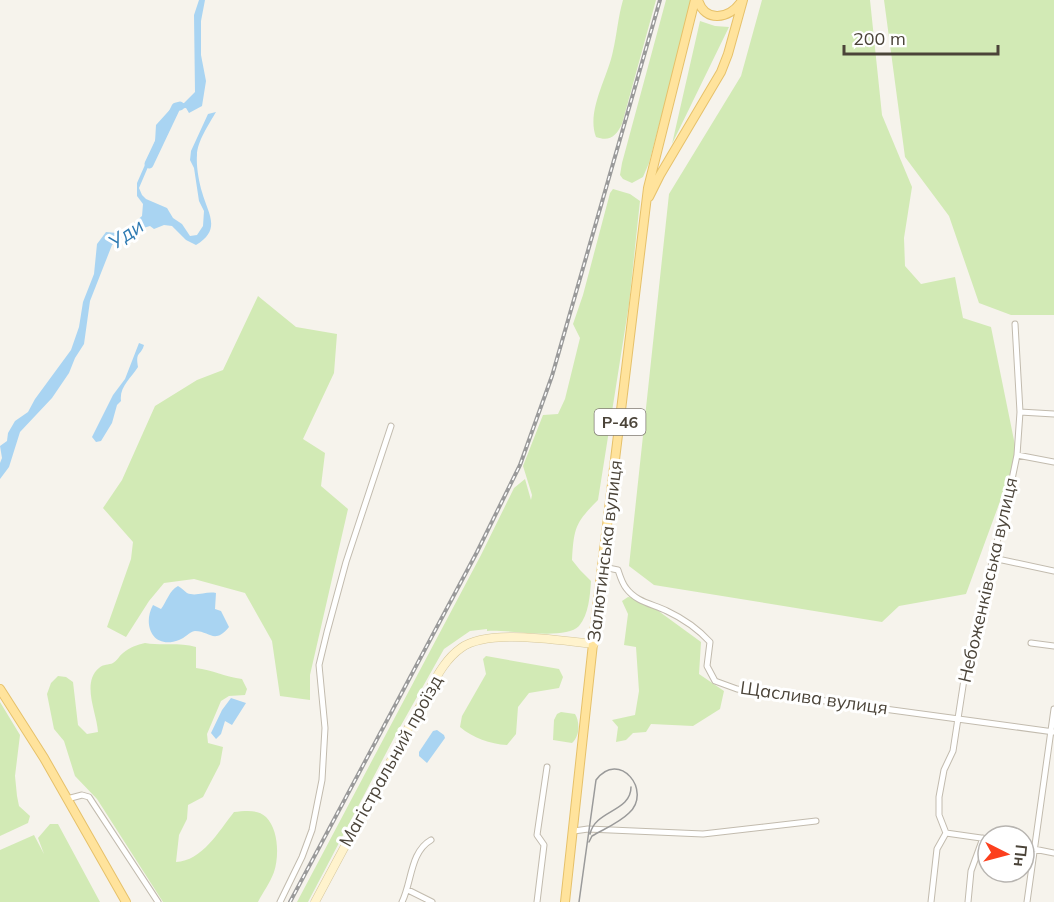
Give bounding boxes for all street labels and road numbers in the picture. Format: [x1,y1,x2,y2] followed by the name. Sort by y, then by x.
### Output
[594,409,646,435] road number: Р-46
[582,459,627,643] street label: Залютинська вулиця
[953,475,1022,685] street label: Небоженківська вулиця
[334,671,447,850] street label: Магістральний проїзд
[739,676,889,719] street label: Щаслива вулиця

